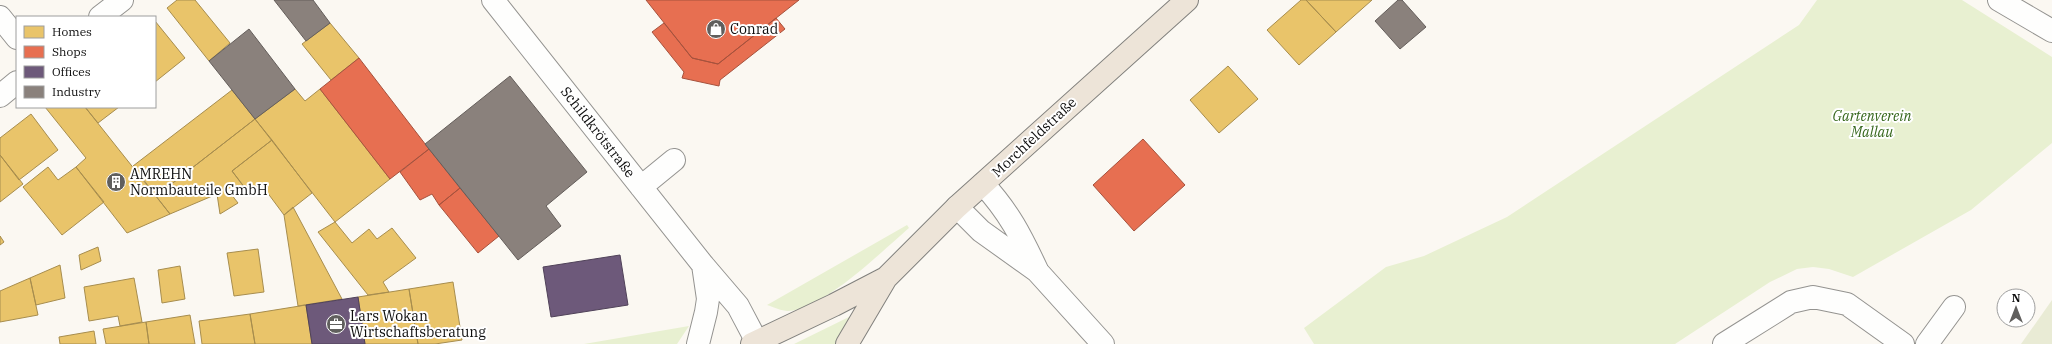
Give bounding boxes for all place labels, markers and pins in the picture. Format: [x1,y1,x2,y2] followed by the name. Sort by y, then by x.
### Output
[705,18,727,40] shop icon: Conrad
[730,20,779,38] place label: Conrad
[130,165,268,199] place label: AMREHN Normbauteile GmbH
[105,171,127,193] building icon: AMREHN Normbauteile GmbH
[350,307,486,341] place label: Lars Wokan Wirtschaftsberatung
[325,313,347,335] office icon: Lars Wokan Wirtschaftsberatung

